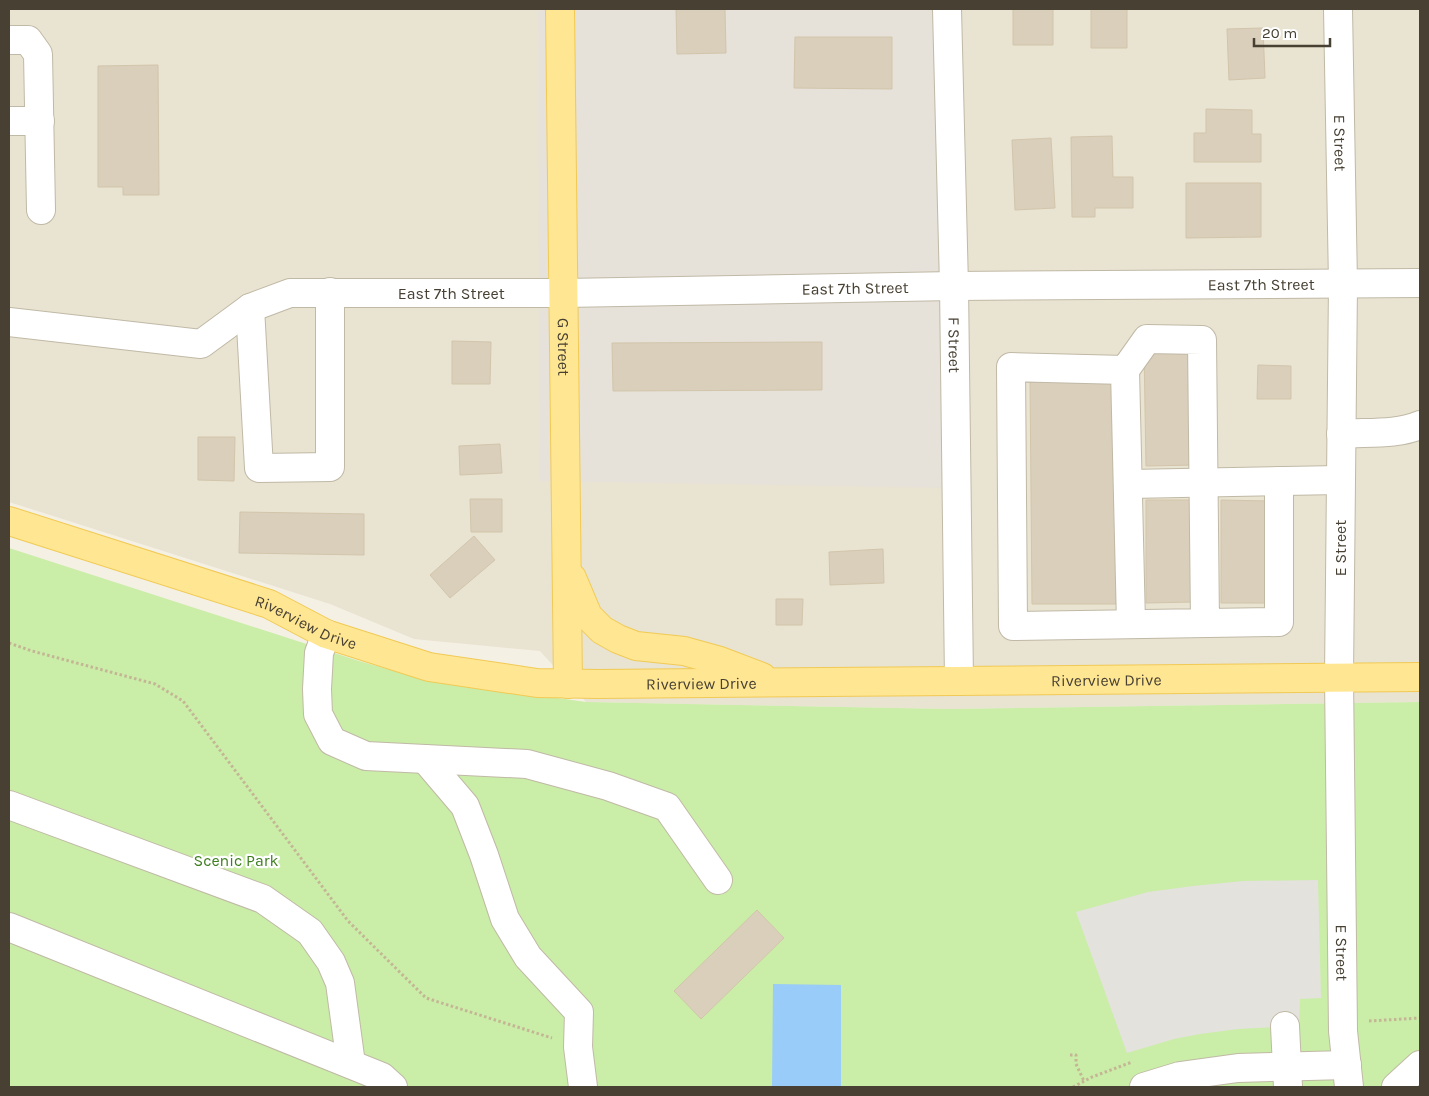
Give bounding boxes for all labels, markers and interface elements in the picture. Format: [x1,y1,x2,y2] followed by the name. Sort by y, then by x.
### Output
[1254,15,1330,47] scale bar
[1262,24,1297,42] text: 20 m
[1330,114,1350,172] street label: E Street
[1208,274,1315,294] street label: East 7th Street
[801,277,909,298] street label: East 7th Street
[398,284,505,303] street label: East 7th Street
[945,317,965,373] street label: F Street
[554,318,574,376] street label: G Street
[1331,520,1350,576] street label: E Street
[253,591,359,653] street label: Riverview Drive
[1051,670,1162,690] street label: Riverview Drive
[646,673,757,693] street label: Riverview Drive
[193,851,279,870] park label: Scenic Park
[1332,924,1352,981] street label: E Street

